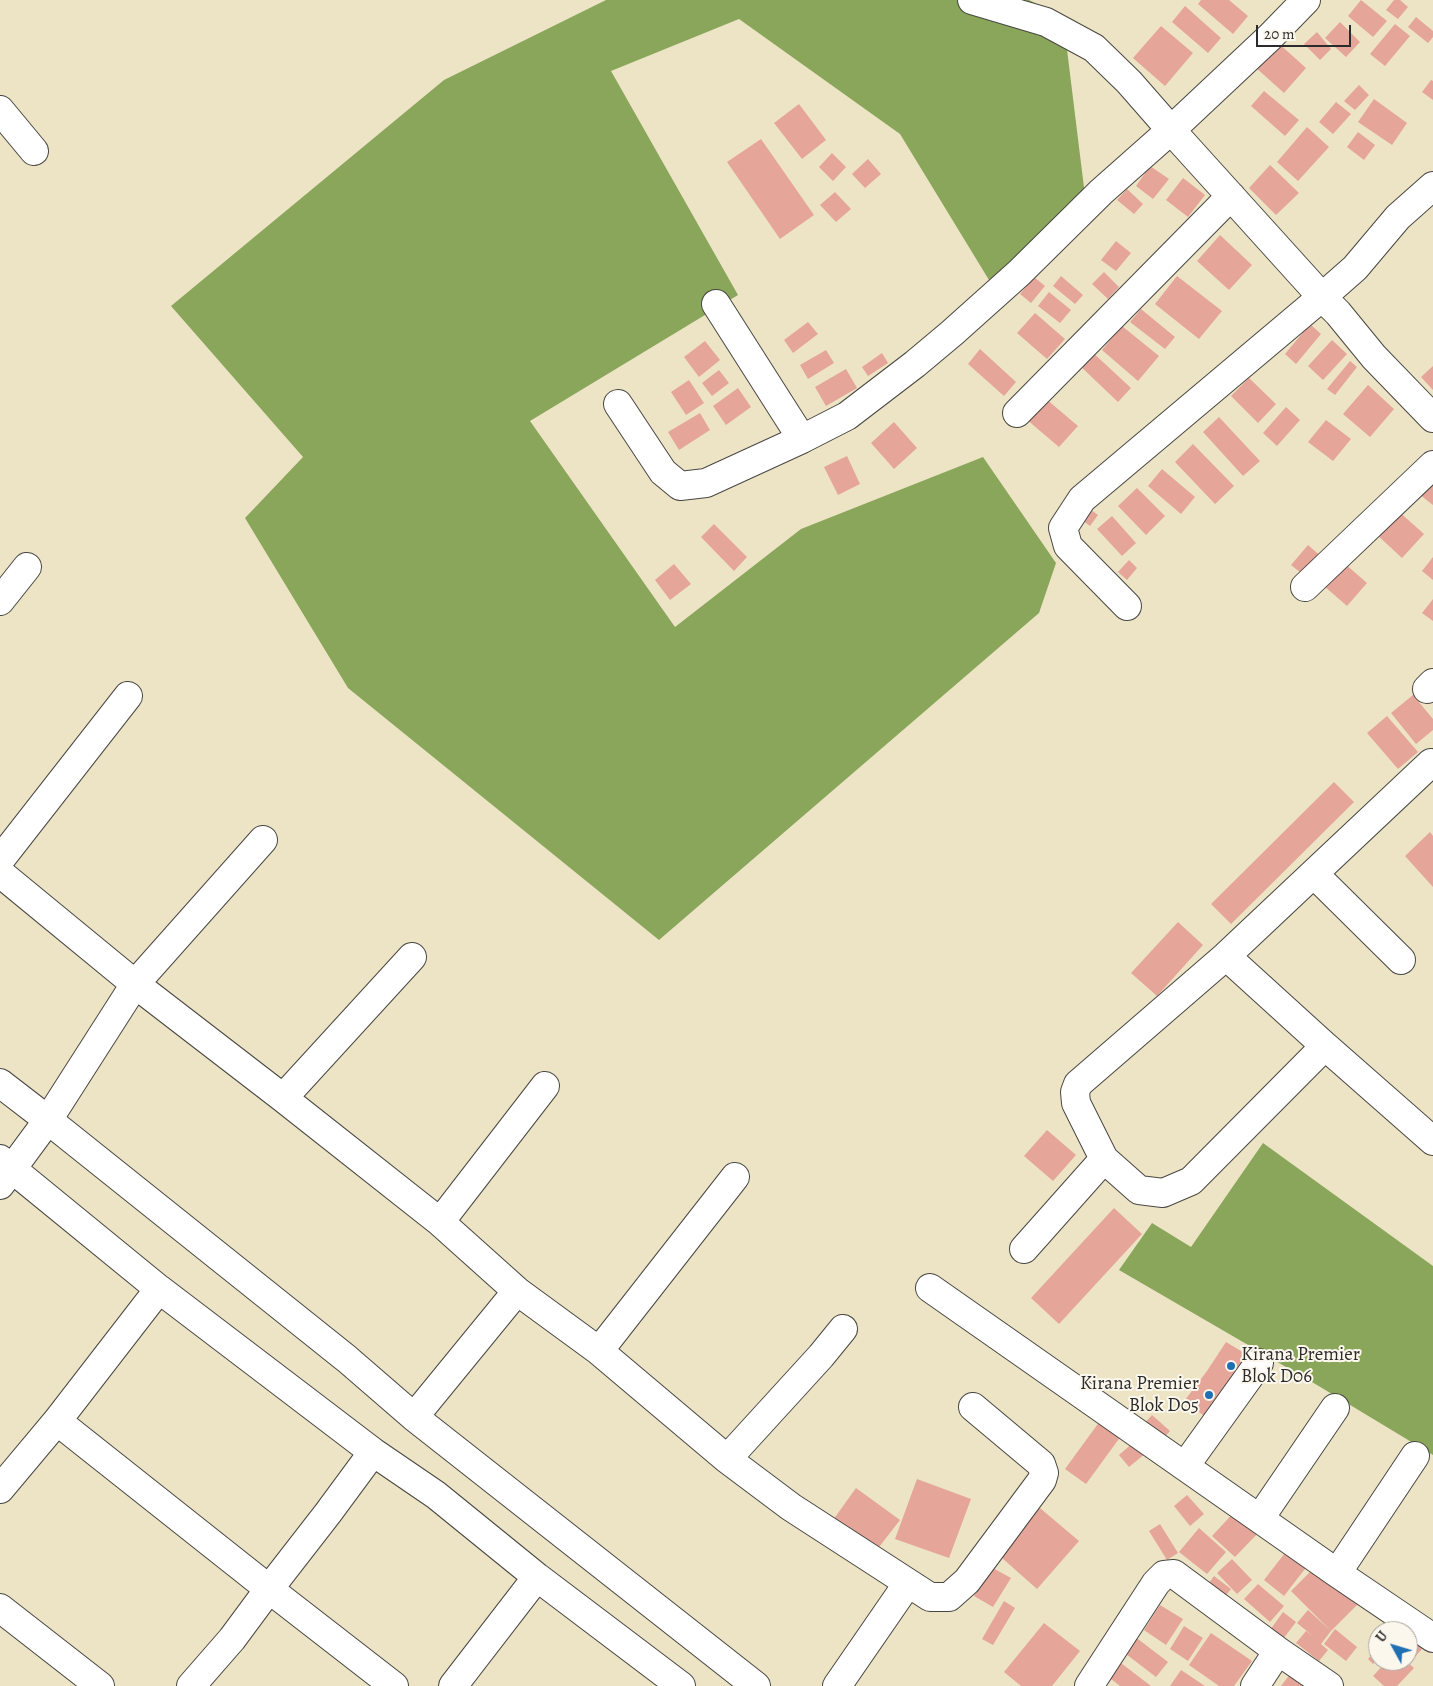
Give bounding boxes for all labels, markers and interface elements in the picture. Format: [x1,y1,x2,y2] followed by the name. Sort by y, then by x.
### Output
[1258,15,1353,47] scale bar
[1264,24,1295,44] text: 20 m
[1241,1344,1360,1388] place label: Kirana Premier Blok D06
[1225,1360,1237,1372] marker: Kirana Premier Blok D06
[1080,1373,1199,1417] place label: Kirana Premier Blok D05
[1203,1389,1215,1401] marker: Kirana Premier Blok D05
[1368,1621,1418,1671] north arrow
[1371,1627,1392,1646] text: U

